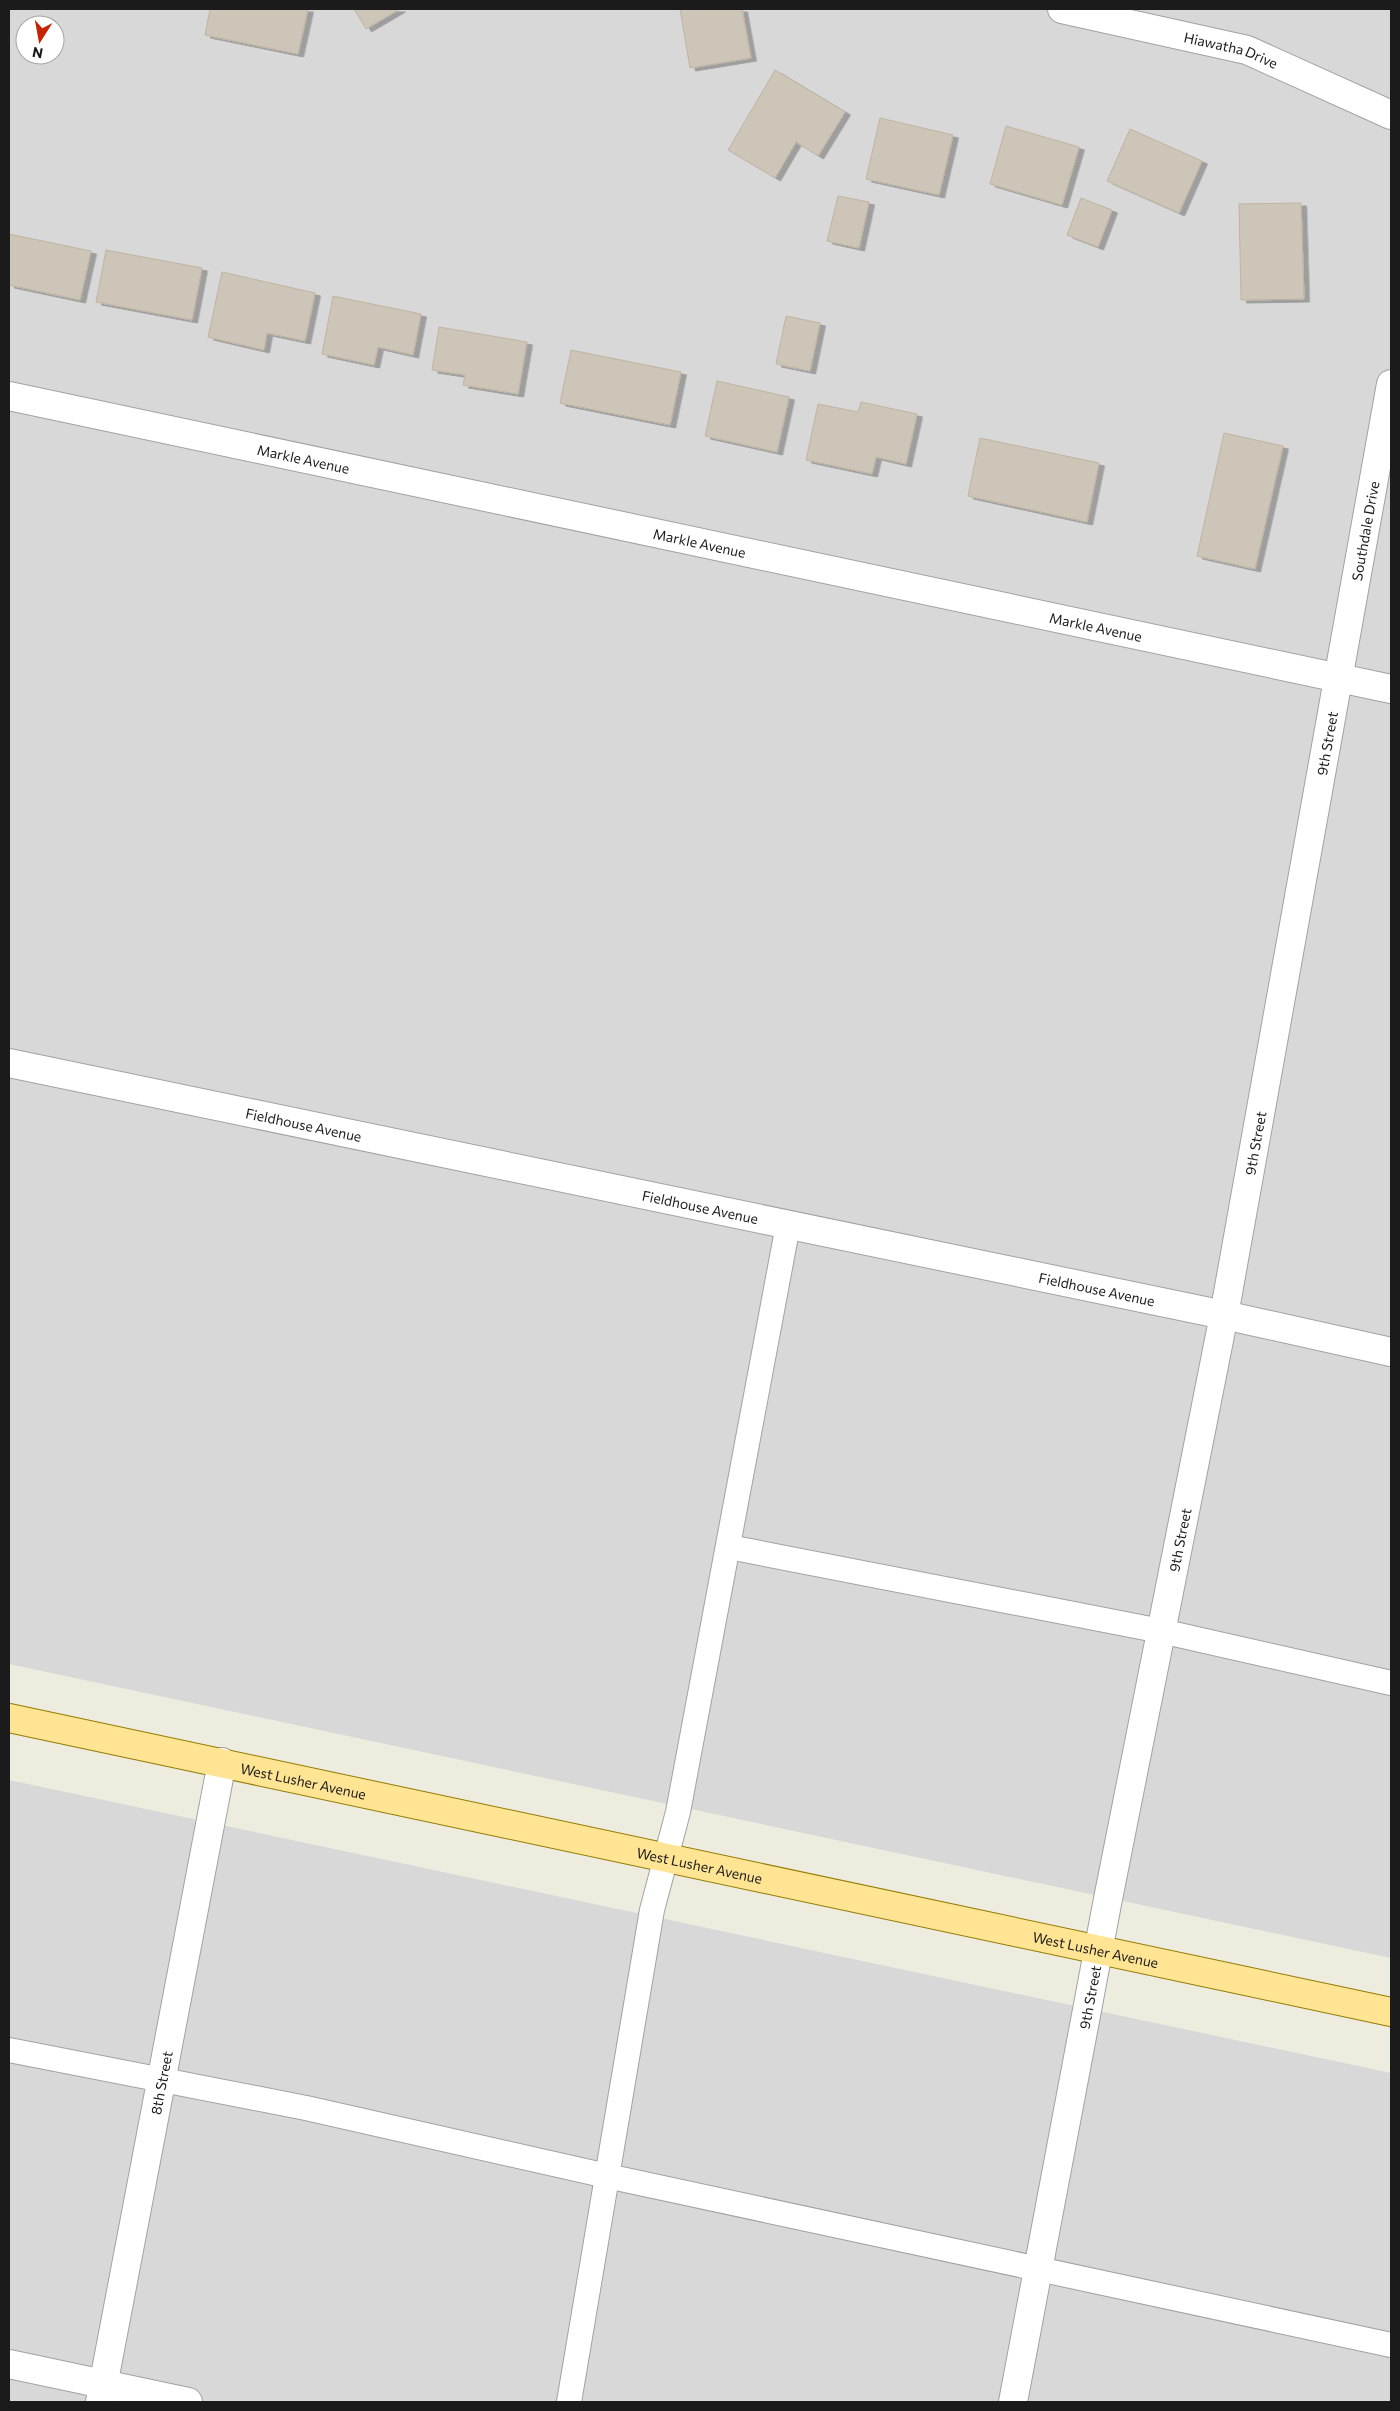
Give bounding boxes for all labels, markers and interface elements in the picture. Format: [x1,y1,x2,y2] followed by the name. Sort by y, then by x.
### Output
[15,15,65,65] north arrow
[1183,28,1281,71] street label: Hiawatha Drive
[31,44,44,63] text: N
[256,440,351,477] street label: Markle Avenue
[1347,480,1382,582] street label: Southdale Drive
[652,524,747,561] street label: Markle Avenue
[1048,608,1144,645] street label: Markle Avenue
[1312,710,1341,777] street label: 9th Street
[244,1104,363,1144] street label: Fieldhouse Avenue
[1241,1110,1269,1176] street label: 9th Street
[641,1186,760,1227] street label: Fieldhouse Avenue
[1037,1268,1156,1309] street label: Fieldhouse Avenue
[1165,1506,1194,1573] street label: 9th Street
[239,1759,368,1802] street label: West Lusher Avenue
[635,1843,764,1887] street label: West Lusher Avenue
[1031,1928,1160,1971] street label: West Lusher Avenue
[1075,1964,1104,2030] street label: 9th Street
[146,2049,175,2116] street label: 8th Street

